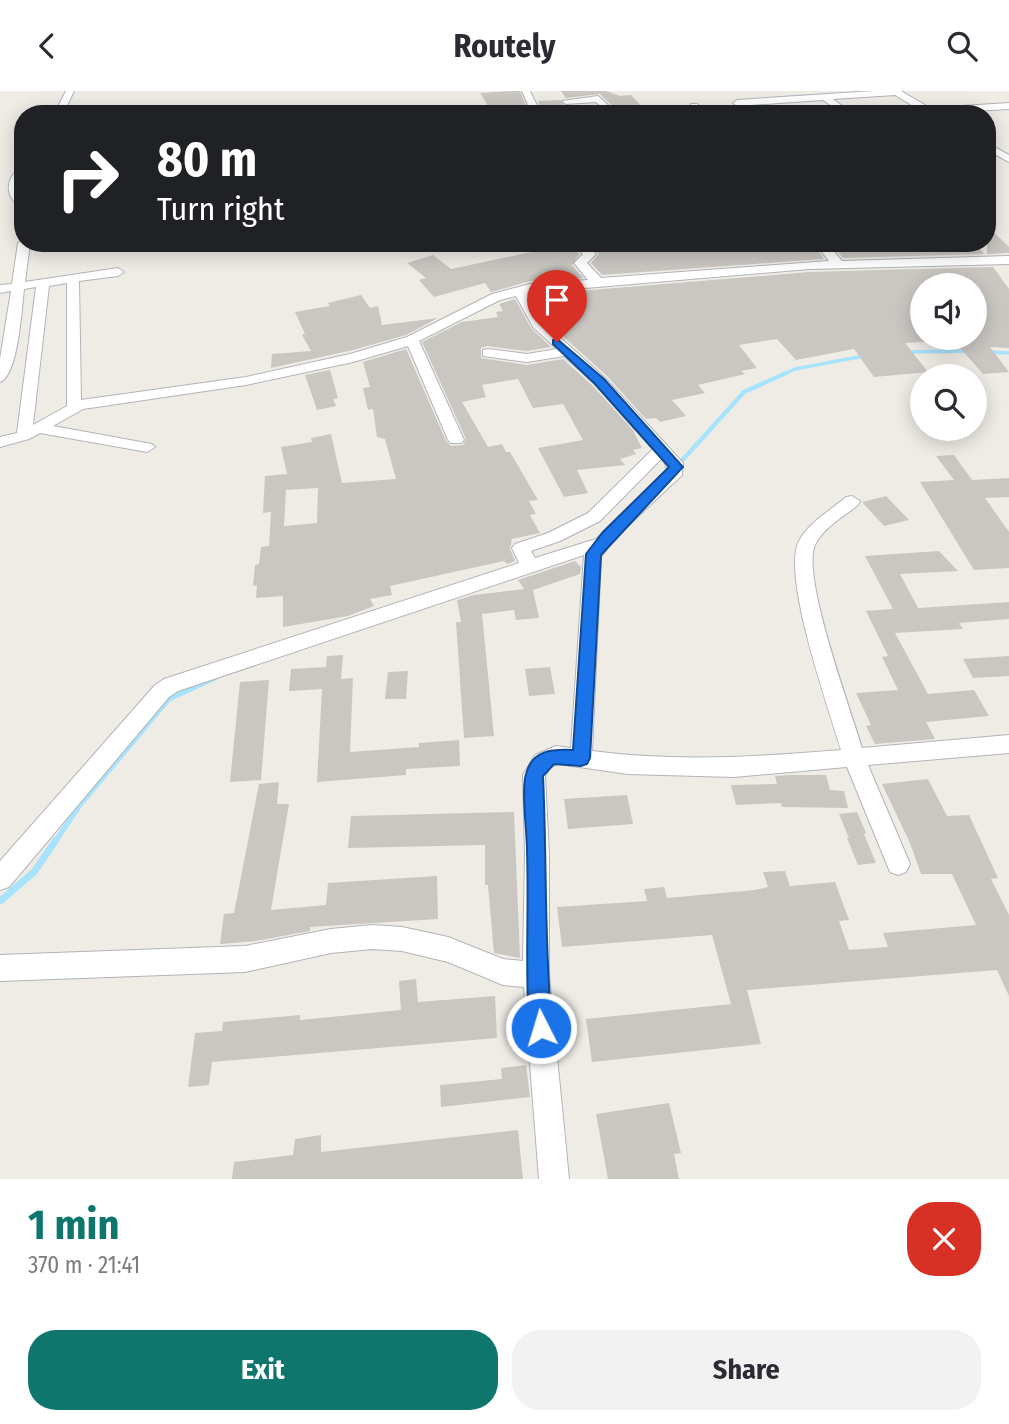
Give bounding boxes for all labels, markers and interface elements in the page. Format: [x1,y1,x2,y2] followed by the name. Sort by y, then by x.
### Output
[28,27,66,65] icon: back
[454,27,555,65] text: Routely
[943,27,981,65] icon: search
[157,130,257,189] text: 80 m
[42,133,133,224] icon: right
[157,190,284,228] text: Turn right
[527,270,587,342] pin
[910,273,987,441] map controls
[910,273,987,350] button: sound
[538,281,576,319] icon: arrive
[910,364,987,441] button: search
[504,991,578,1065] position arrow
[28,1200,119,1250] text: 1 min
[907,1202,981,1276] button: close
[28,1251,140,1279] text: 370 m · 21:41
[28,1330,498,1410] button: Exit
[512,1330,981,1410] button: Share

